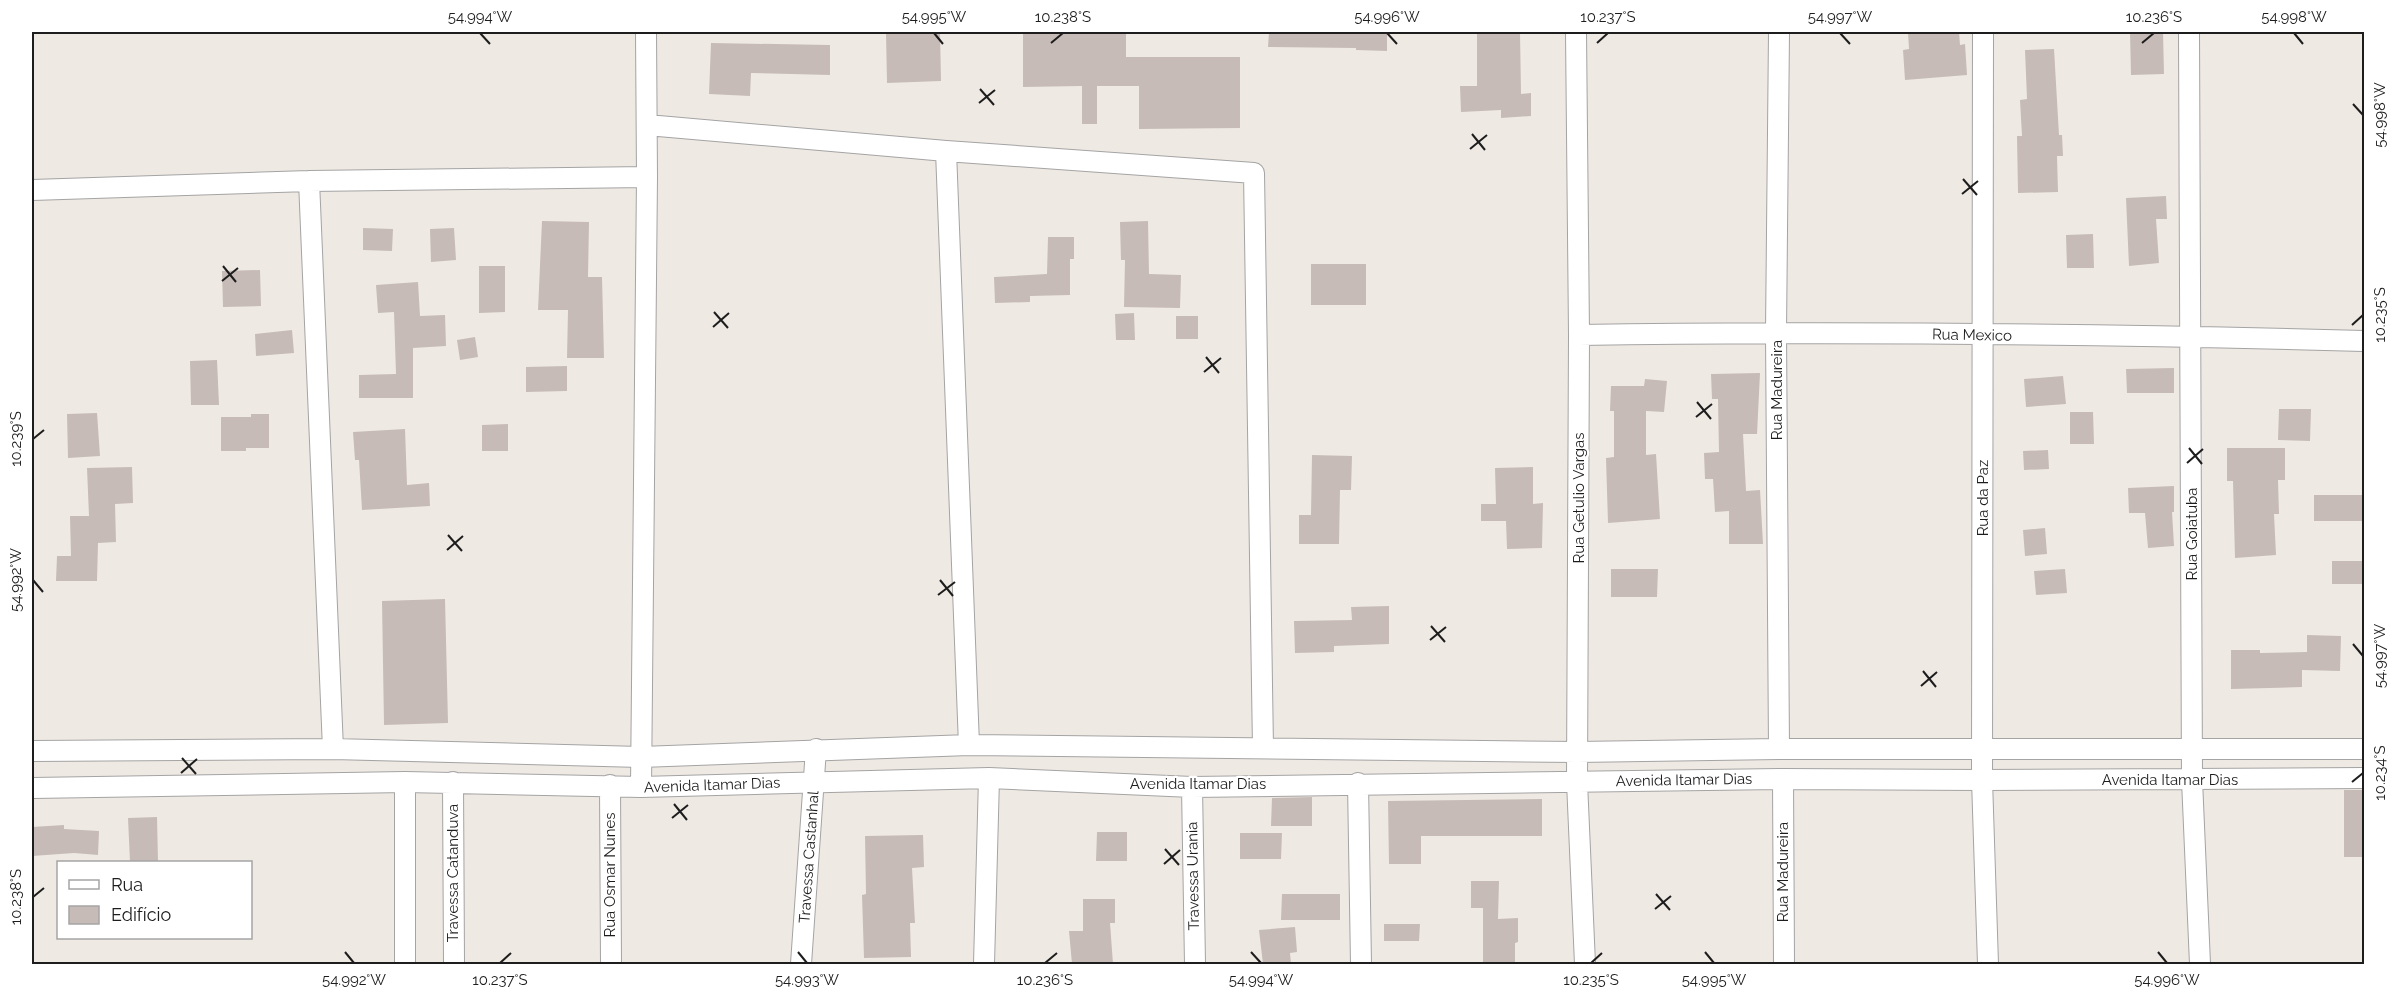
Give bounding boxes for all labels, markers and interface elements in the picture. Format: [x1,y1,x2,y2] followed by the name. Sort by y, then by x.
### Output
[448,8,513,26] text: 54.994°W
[902,8,967,26] text: 54.995°W
[1035,8,1091,26] text: 10.238°S
[1354,8,1420,26] text: 54.996°W
[1580,8,1636,26] text: 10.237°S
[1808,8,1872,26] text: 54.997°W
[2126,8,2182,26] text: 10.236°S
[2261,8,2327,26] text: 54.998°W
[2371,82,2389,148] text: 54.998°W
[2371,287,2389,343] text: 10.235°S
[1932,325,2012,345] street label: Rua Mexico
[1768,340,1786,440] street label: Rua Madureira
[7,411,25,467] text: 10.239°S
[1570,433,1588,563] street label: Rua Getulio Vargas
[1974,460,1992,536] street label: Rua da Paz
[2183,487,2201,581] street label: Rua Goiatuba
[7,548,25,612] text: 54.992°W
[2371,624,2389,688] text: 54.997°W
[2371,745,2389,801] text: 10.234°S
[1616,770,1752,790] street label: Avenida Itamar Dias
[2102,771,2238,789] street label: Avenida Itamar Dias
[643,774,781,796] street label: Avenida Itamar Dias
[1130,775,1266,793] street label: Avenida Itamar Dias
[795,789,823,924] street label: Travessa Castanhal
[444,804,462,942] street label: Travessa Catanduva
[601,812,619,938] street label: Rua Osmar Nunes
[1183,821,1203,931] street label: Travessa Urania
[1774,822,1792,922] street label: Rua Madureira
[57,861,252,939] legend
[7,869,25,925] text: 10.238°S
[111,874,143,895] text: Rua
[111,904,171,925] text: Edifício
[322,971,386,989] text: 54.992°W
[472,971,528,989] text: 10.237°S
[775,971,839,989] text: 54.993°W
[1017,971,1073,989] text: 10.236°S
[1229,971,1294,989] text: 54.994°W
[1563,971,1619,989] text: 10.235°S
[1682,971,1747,989] text: 54.995°W
[2134,971,2200,989] text: 54.996°W

